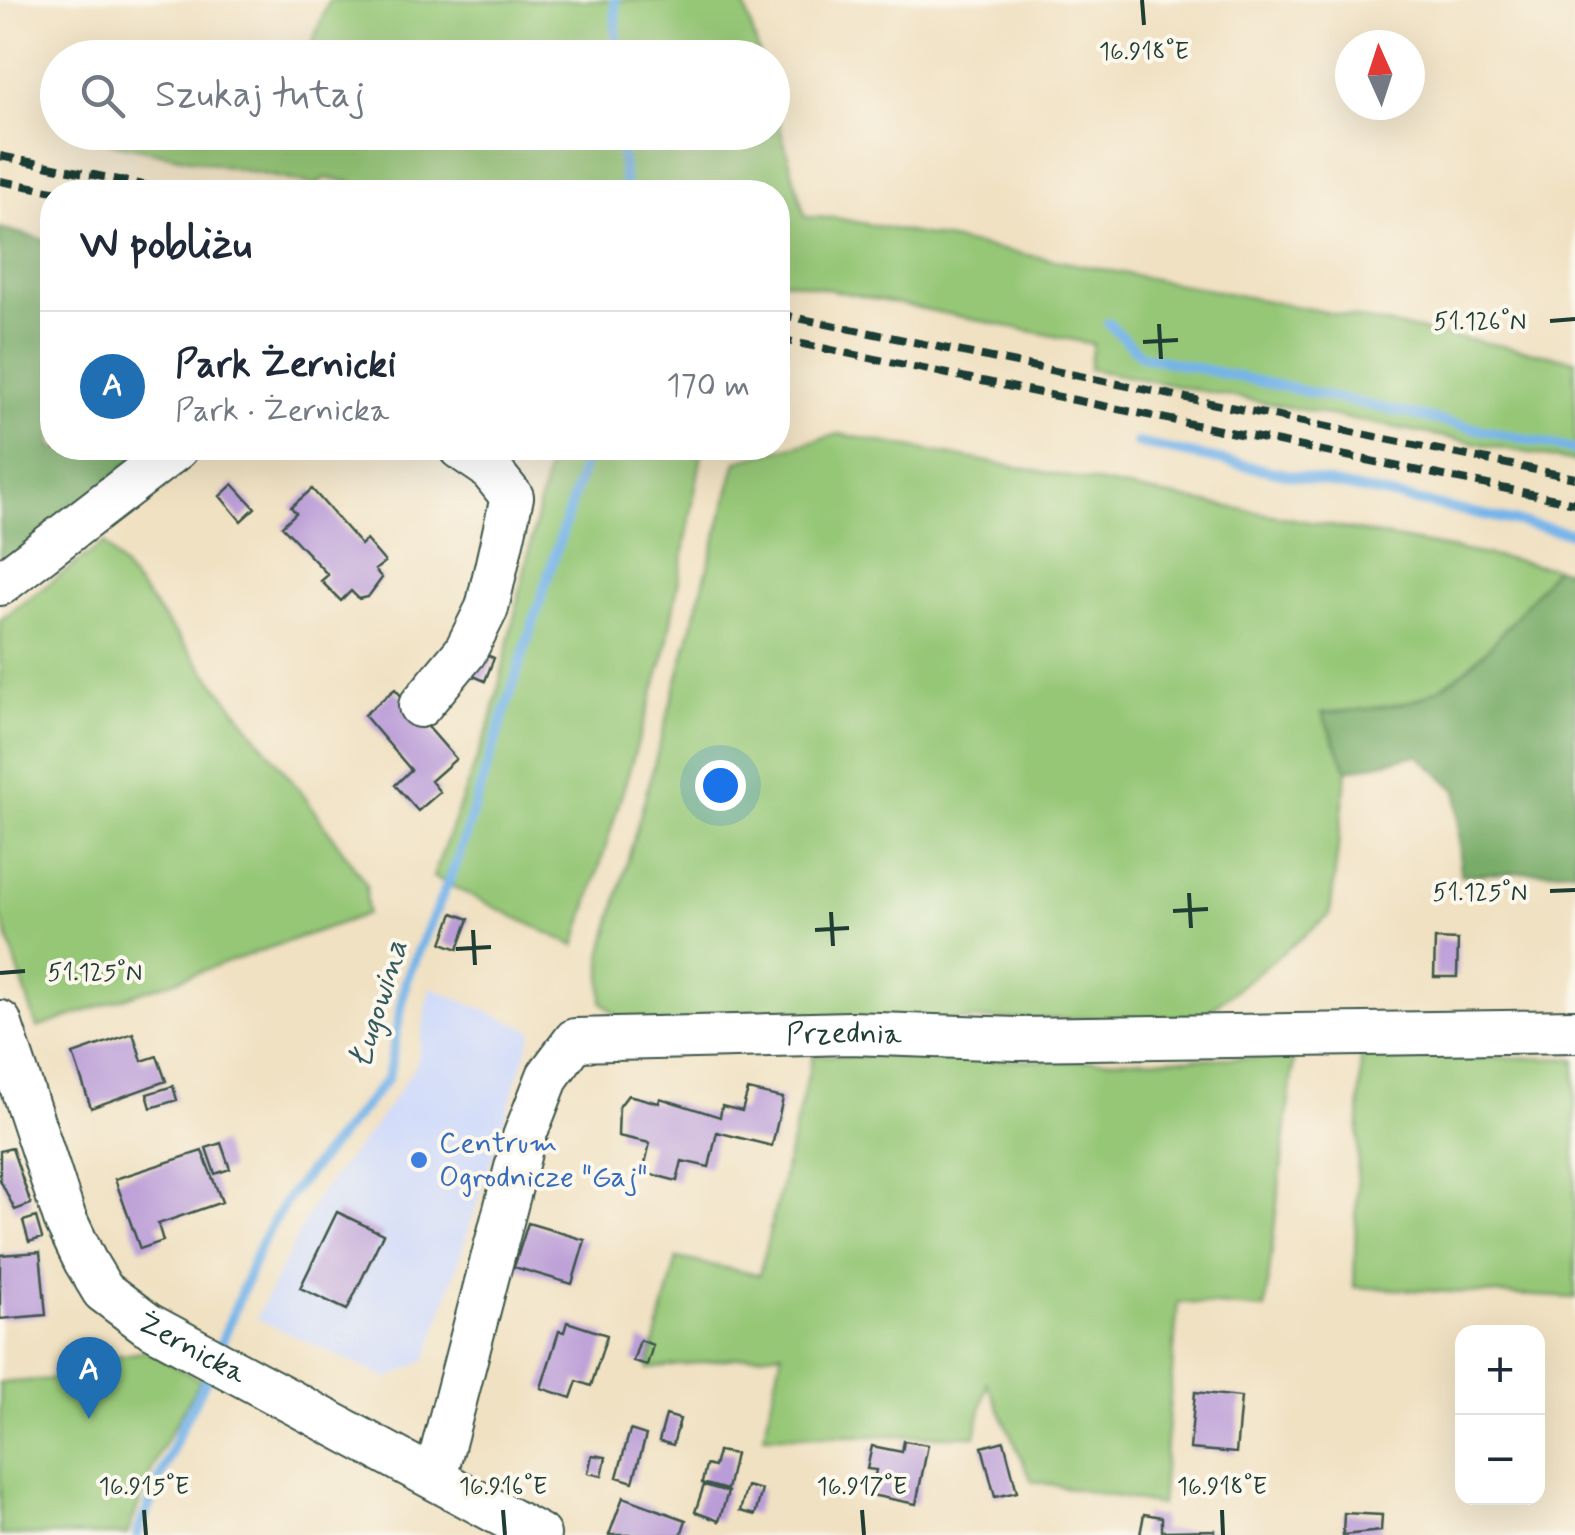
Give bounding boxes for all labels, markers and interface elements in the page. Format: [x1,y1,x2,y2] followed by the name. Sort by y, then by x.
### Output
[1335,30,1425,120] north arrow
[1099,36,1189,69] text: 16.918°E
[40,40,790,150] search box
[75,68,130,123] icon: search
[155,71,365,120] text: Szukaj tutaj
[80,218,252,273] text: W pobliżu
[1434,306,1526,339] text: 51.126°N
[175,341,396,390] text: Park Żernicki
[102,365,123,407] text: A
[666,365,750,407] text: 170 m
[175,390,389,432] text: Park · Żernicka
[695,760,746,811] your location
[1432,877,1528,910] text: 51.125°N
[340,935,418,1073] water label: Ługowina
[47,957,143,990] text: 51.125°N
[785,1013,904,1054] street label: Przednia
[439,1124,648,1197] place label: Centrum Ogrodnicze "Gaj"
[408,1149,430,1171] marker: Centrum Ogrodnicze "Gaj"
[131,1303,254,1394] street label: Żernicka
[1455,1325,1545,1505] map controls
[1455,1325,1545,1415] button: +
[56,1336,122,1419] pin: A
[1455,1415,1545,1505] button: −
[99,1471,189,1504] text: 16.915°E
[459,1471,547,1504] text: 16.916°E
[817,1471,907,1504] text: 16.917°E
[1177,1471,1267,1504] text: 16.918°E

